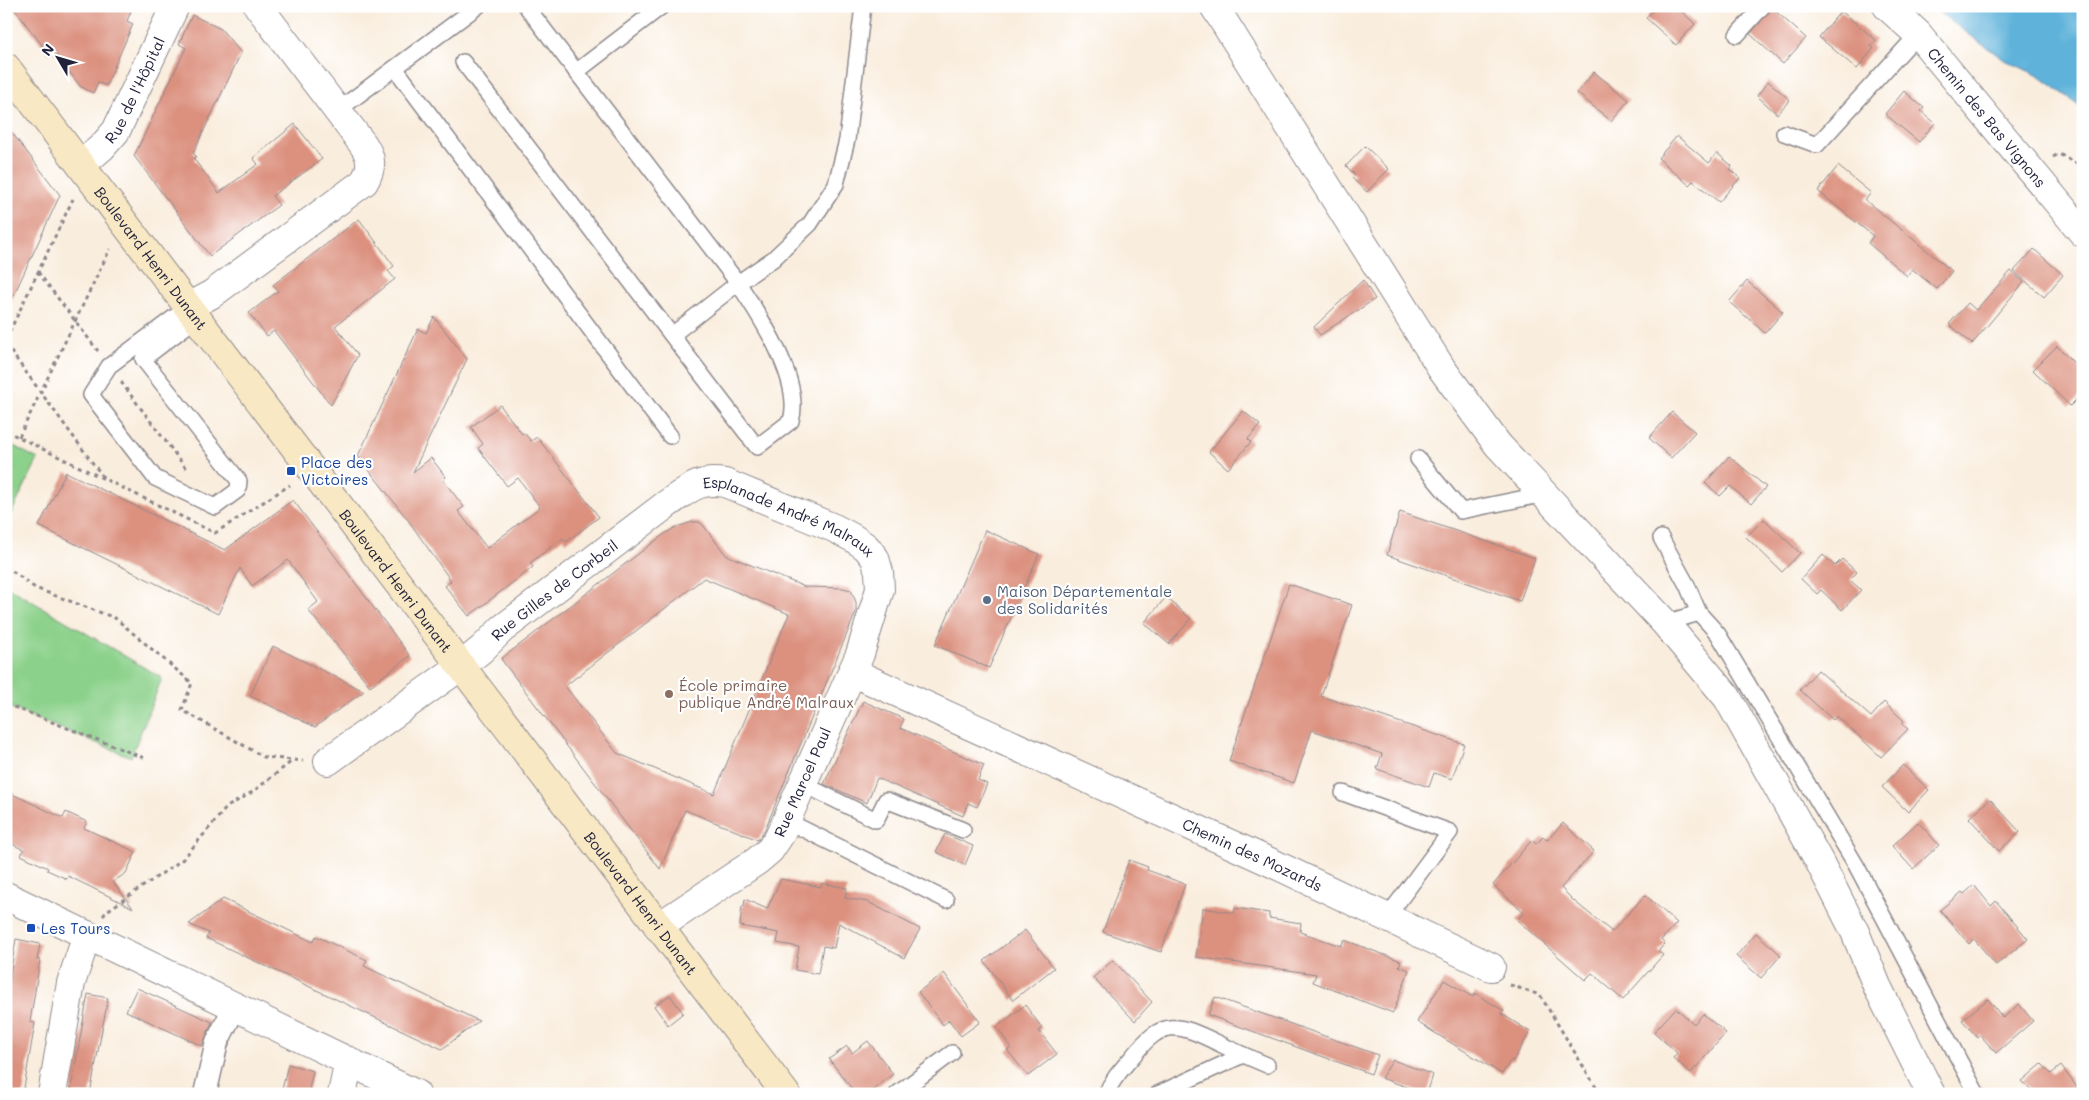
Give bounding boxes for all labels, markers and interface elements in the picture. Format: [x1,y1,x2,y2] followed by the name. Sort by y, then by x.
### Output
[32,32,82,82] north arrow
[100,34,169,147] street label: Rue de l'Hôpital
[37,40,58,60] text: N
[1923,43,2051,191] street label: Chemin des Bas Vignons
[90,182,212,334] street label: Boulevard Henri Dunant
[301,452,372,489] place label: Place des Victoires
[285,465,297,477] marker: Place des Victoires
[701,472,880,561] street label: Esplanade André Malraux
[335,505,457,656] street label: Boulevard Henri Dunant
[486,535,622,645] street label: Rue Gilles de Corbeil
[997,581,1172,618] place label: Maison Départementale des Solidarités
[981,594,993,606] marker: Maison Départementale des Solidarités
[679,675,854,712] place label: École primaire publique André Malraux
[663,688,675,700] marker: École primaire publique André Malraux
[769,724,835,840] street label: Rue Marcel Paul
[1179,814,1326,895] street label: Chemin des Mozards
[580,827,702,979] street label: Boulevard Henri Dunant
[41,918,111,938] place label: Les Tours
[25,922,37,934] marker: Les Tours

